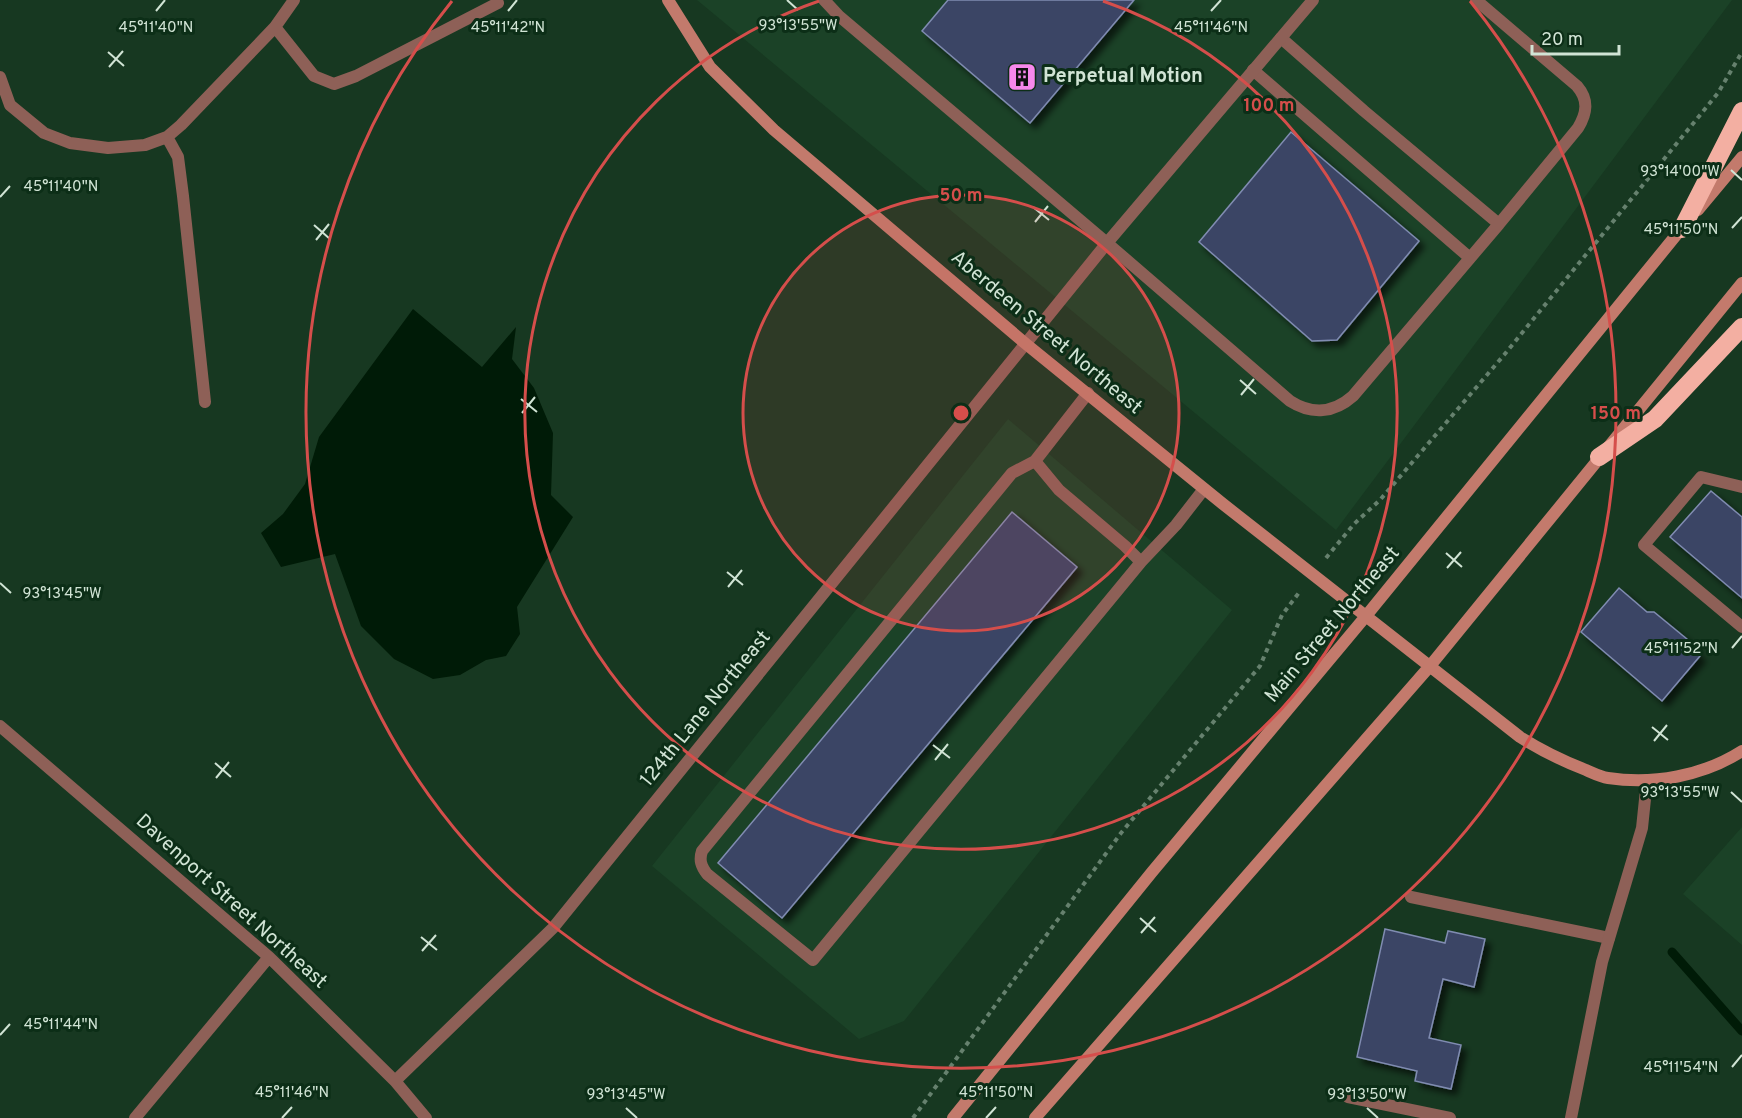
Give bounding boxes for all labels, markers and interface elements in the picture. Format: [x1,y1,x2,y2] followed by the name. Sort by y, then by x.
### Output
[758,17,838,36] text: 93°13'55"W
[1532,18,1619,56] scale bar
[119,19,193,38] text: 45°11'40"N
[471,19,545,38] text: 45°11'42"N
[1174,19,1248,38] text: 45°11'46"N
[1541,29,1583,52] text: 20 m
[1006,61,1038,93] building icon: Perpetual Motion
[1043,64,1203,90] place label: Perpetual Motion
[1243,95,1295,118] text: 100 m
[1640,163,1720,182] text: 93°14'00"W
[24,178,98,197] text: 45°11'40"N
[939,185,983,208] text: 50 m
[1644,221,1718,240] text: 45°11'50"N
[945,245,1147,421] street label: Aberdeen Street Northeast
[951,403,971,423] centre of rings
[1591,403,1641,426] text: 150 m
[1260,541,1406,709] street label: Main Street Northeast
[22,585,102,604] text: 93°13'45"W
[635,625,777,793] street label: 124th Lane Northeast
[1644,640,1718,659] text: 45°11'52"N
[1640,784,1720,803] text: 93°13'55"W
[130,809,332,995] street label: Davenport Street Northeast
[24,1016,98,1035] text: 45°11'44"N
[1644,1059,1718,1078] text: 45°11'54"N
[255,1084,329,1103] text: 45°11'46"N
[959,1084,1033,1103] text: 45°11'50"N
[586,1086,666,1105] text: 93°13'45"W
[1327,1086,1407,1105] text: 93°13'50"W

